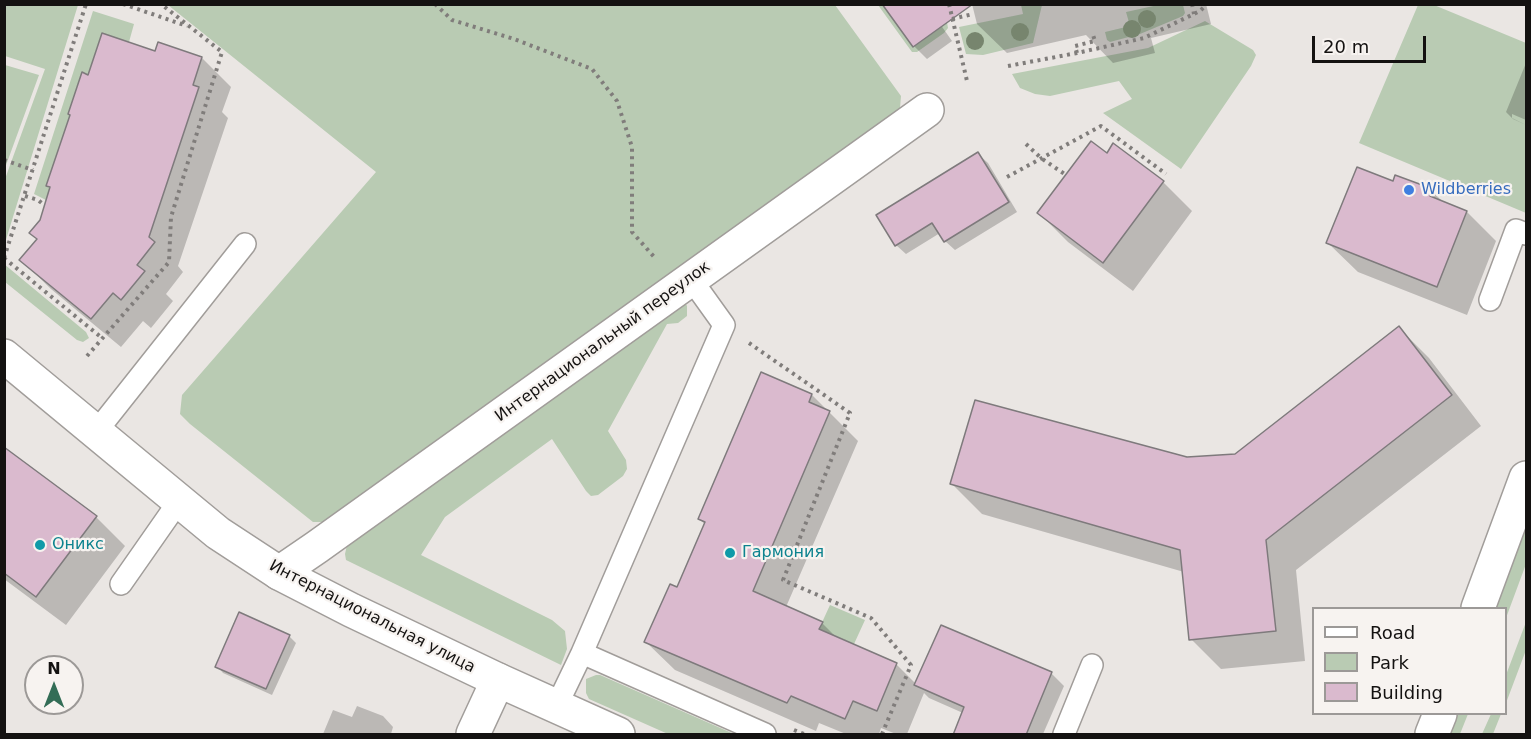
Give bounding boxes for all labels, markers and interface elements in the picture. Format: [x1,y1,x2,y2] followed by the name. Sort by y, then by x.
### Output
[1315,24,1429,62] scale bar
[1323,36,1369,57] text: 20 m
[1421,180,1511,200] place label: Wildberries
[1402,183,1416,197] marker: Wildberries
[492,258,714,426] street label: Интернациональный переулок
[52,535,104,555] place label: Оникс
[33,538,47,552] marker: Оникс
[742,543,824,563] place label: Гармония
[723,546,737,560] marker: Гармония
[266,557,478,677] street label: Интернациональная улица
[1312,607,1507,715] legend
[1370,622,1415,643] text: Road
[1370,652,1409,673] text: Park
[24,655,84,715] north arrow
[47,659,61,678] text: N
[1370,682,1443,703] text: Building

